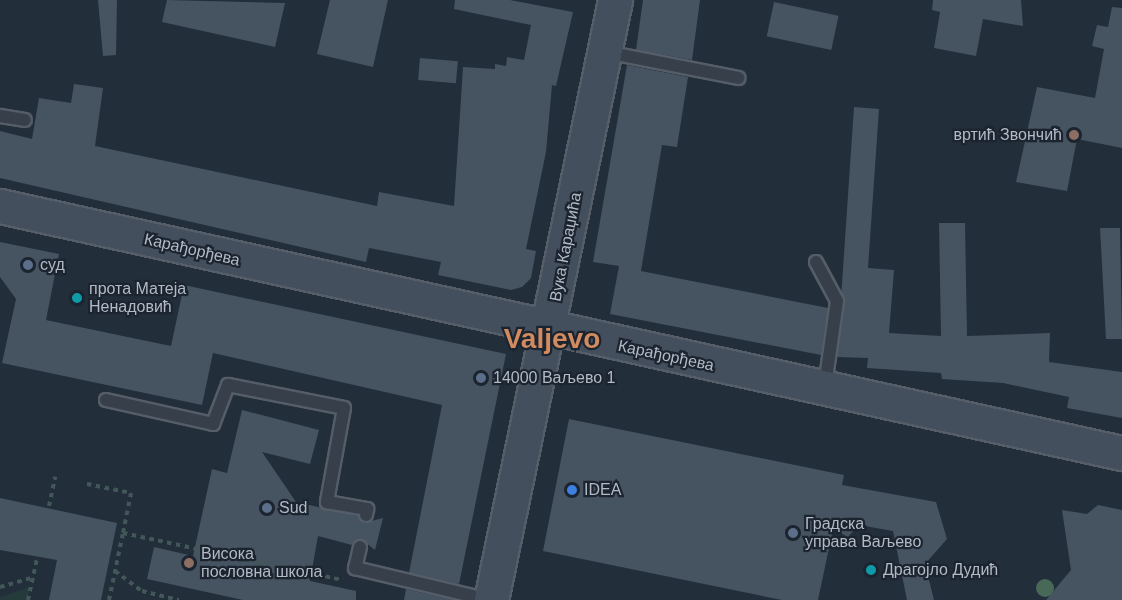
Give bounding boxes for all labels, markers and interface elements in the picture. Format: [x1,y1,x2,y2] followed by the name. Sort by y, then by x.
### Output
[953,125,1062,145] place label: вртић Звончић
[1067,128,1081,142] marker: вртић Звончић
[546,191,586,303] street label: Вука Караџића
[142,230,242,270] street label: Карађорђева
[40,255,65,275] place label: суд
[21,258,35,272] marker: суд
[89,279,186,317] place label: прота Матеја Ненадовић
[70,291,84,305] marker: прота Матеја Ненадовић
[504,322,600,356] district label: Valjevo
[616,336,716,376] street label: Карађорђева
[493,368,615,388] place label: 14000 Ваљево 1
[474,371,488,385] marker: 14000 Ваљево 1
[584,480,621,500] place label: IDEA
[565,483,579,497] marker: IDEA
[279,498,307,518] place label: Sud
[260,501,274,515] marker: Sud
[805,514,921,552] place label: Градска управа Ваљево
[786,526,800,540] marker: Градска управа Ваљево
[201,544,322,582] place label: Висока пословна школа
[182,556,196,570] marker: Висока пословна школа
[883,560,998,580] place label: Драгојло Дудић
[864,563,878,577] marker: Драгојло Дудић

